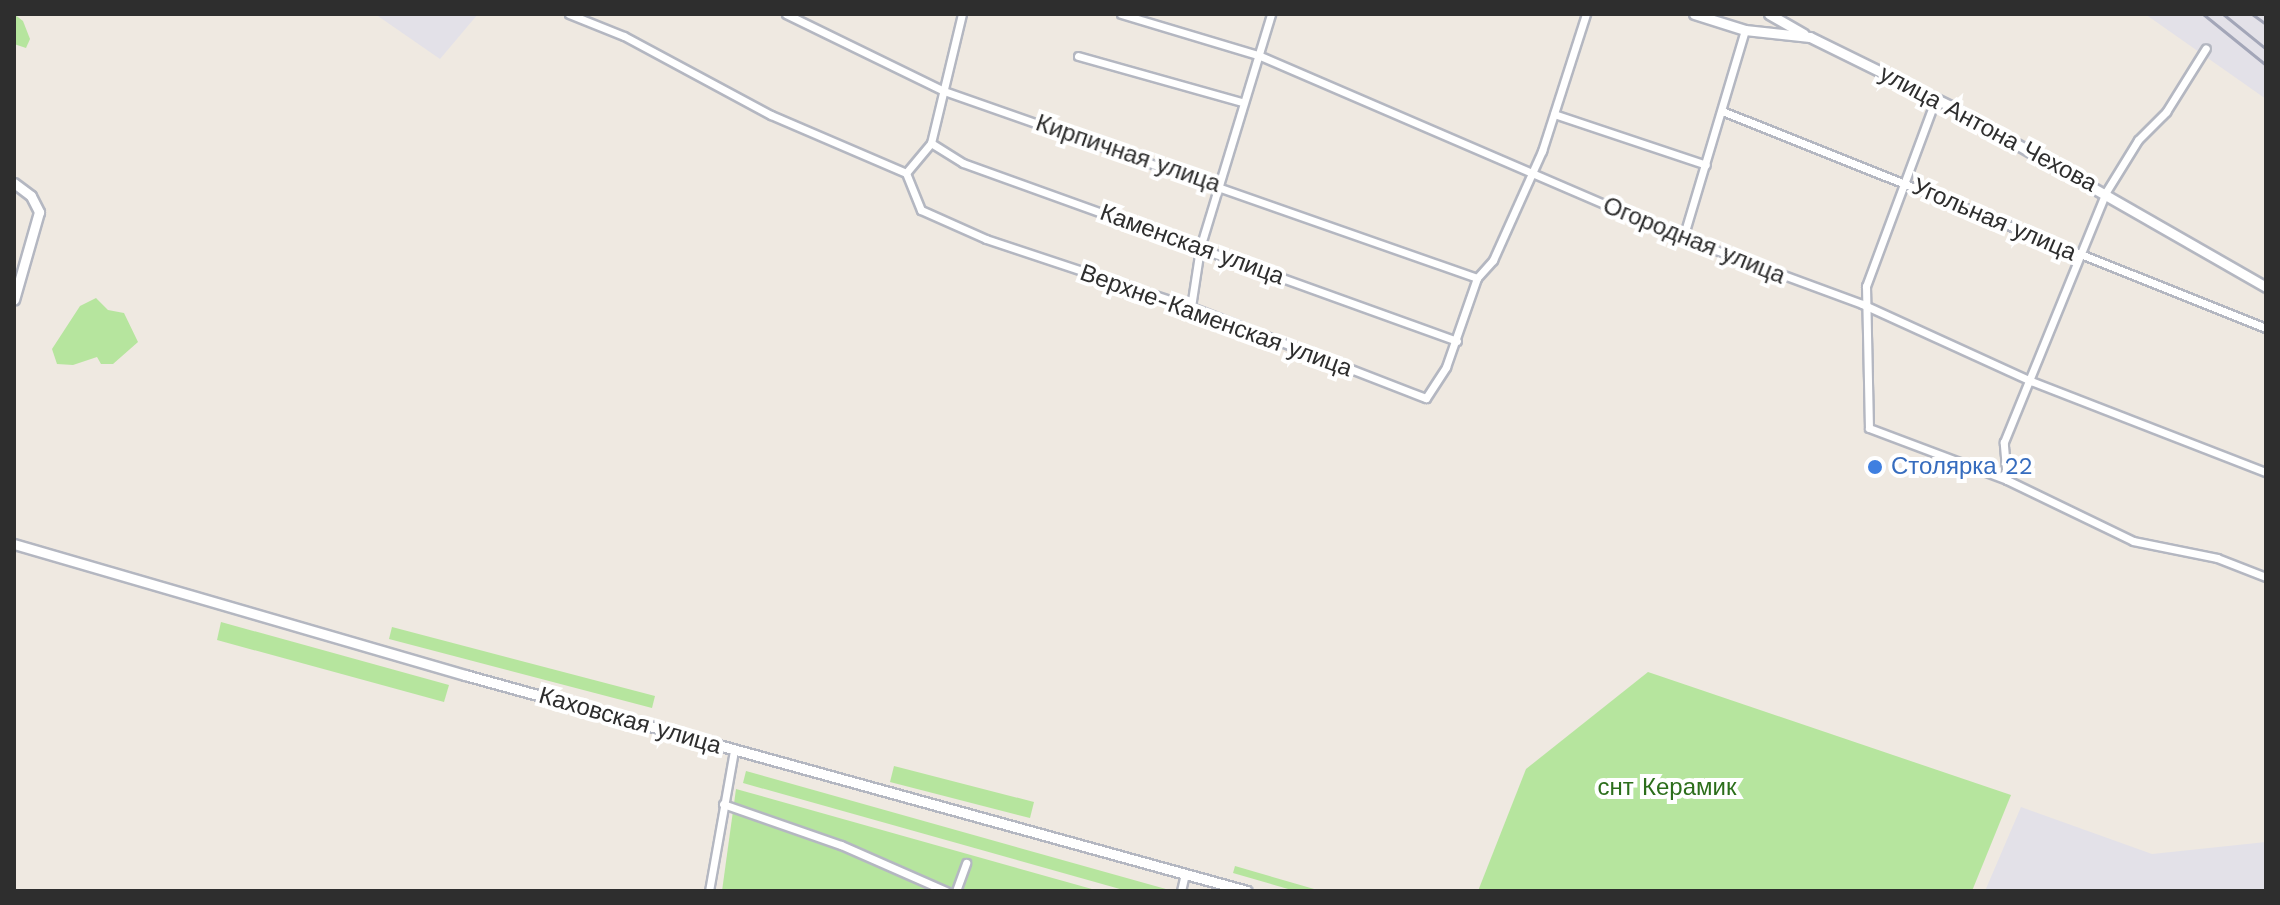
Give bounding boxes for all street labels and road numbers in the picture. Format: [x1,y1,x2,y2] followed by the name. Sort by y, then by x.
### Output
[1874,59,2102,199] street label: улица Антона Чехова
[1032,109,1224,199] street label: Кирпичная улица
[1908,172,2080,268] street label: Угольная улица
[1599,191,1789,291] street label: Огородная улица
[1096,198,1288,292] street label: Каменская улица
[1076,258,1356,384] street label: Верхне-Каменская улица
[535,681,725,761] street label: Каховская улица

